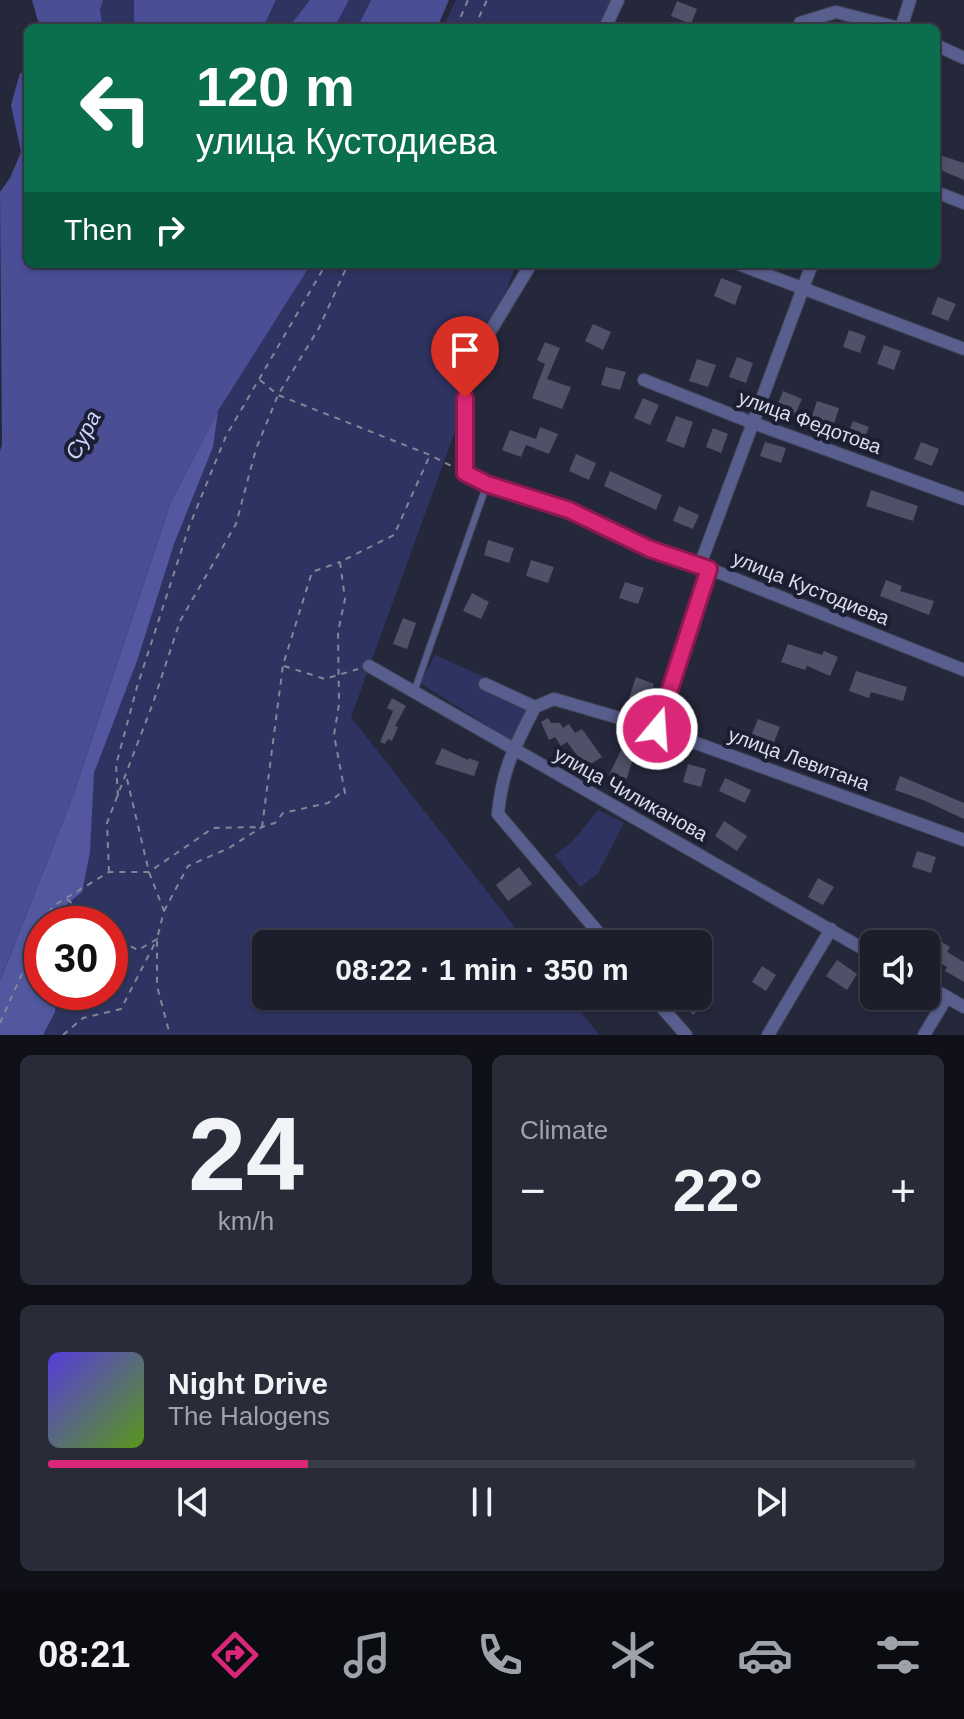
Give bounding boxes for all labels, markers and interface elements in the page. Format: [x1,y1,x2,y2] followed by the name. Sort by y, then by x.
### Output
[196,55,355,118] text: 120 m
[64,56,168,160] icon: left
[196,121,497,162] text: улица Кустодиева
[148,208,192,252] icon: right
[64,213,132,246] text: Then
[431,316,499,398] pin
[443,328,487,372] icon: arrive
[736,386,885,458] street label: улица Федотова
[60,407,106,463] water label: Сура
[729,547,893,630] street label: улица Кустодиева
[615,687,699,771] position arrow
[725,723,874,795] street label: улица Левитана
[550,743,712,846] street label: улица Чиликанова
[24,906,128,1010] speed limit sign: 30
[860,930,940,1010] map controls
[860,930,940,1010] button: sound
[335,953,629,986] text: 08:22 · 1 min · 350 m
[188,1096,304,1212] text: 24
[520,1115,608,1145] text: Climate
[673,1157,763,1224] text: 22°
[520,1166,546,1215] text: −
[890,1166,916,1215] text: +
[218,1206,274,1236] text: km/h
[168,1367,328,1400] text: Night Drive
[168,1401,330,1431] text: The Halogens
[171,1480,215,1524] icon: previous
[460,1480,504,1524] icon: pause
[749,1480,793,1524] icon: next
[207,1627,263,1683] icon: directions
[339,1627,395,1683] icon: music
[472,1627,528,1683] icon: phone
[605,1627,661,1683] icon: climate
[737,1627,793,1683] icon: car
[870,1627,926,1683] icon: filters
[38,1634,130,1675] text: 08:21

